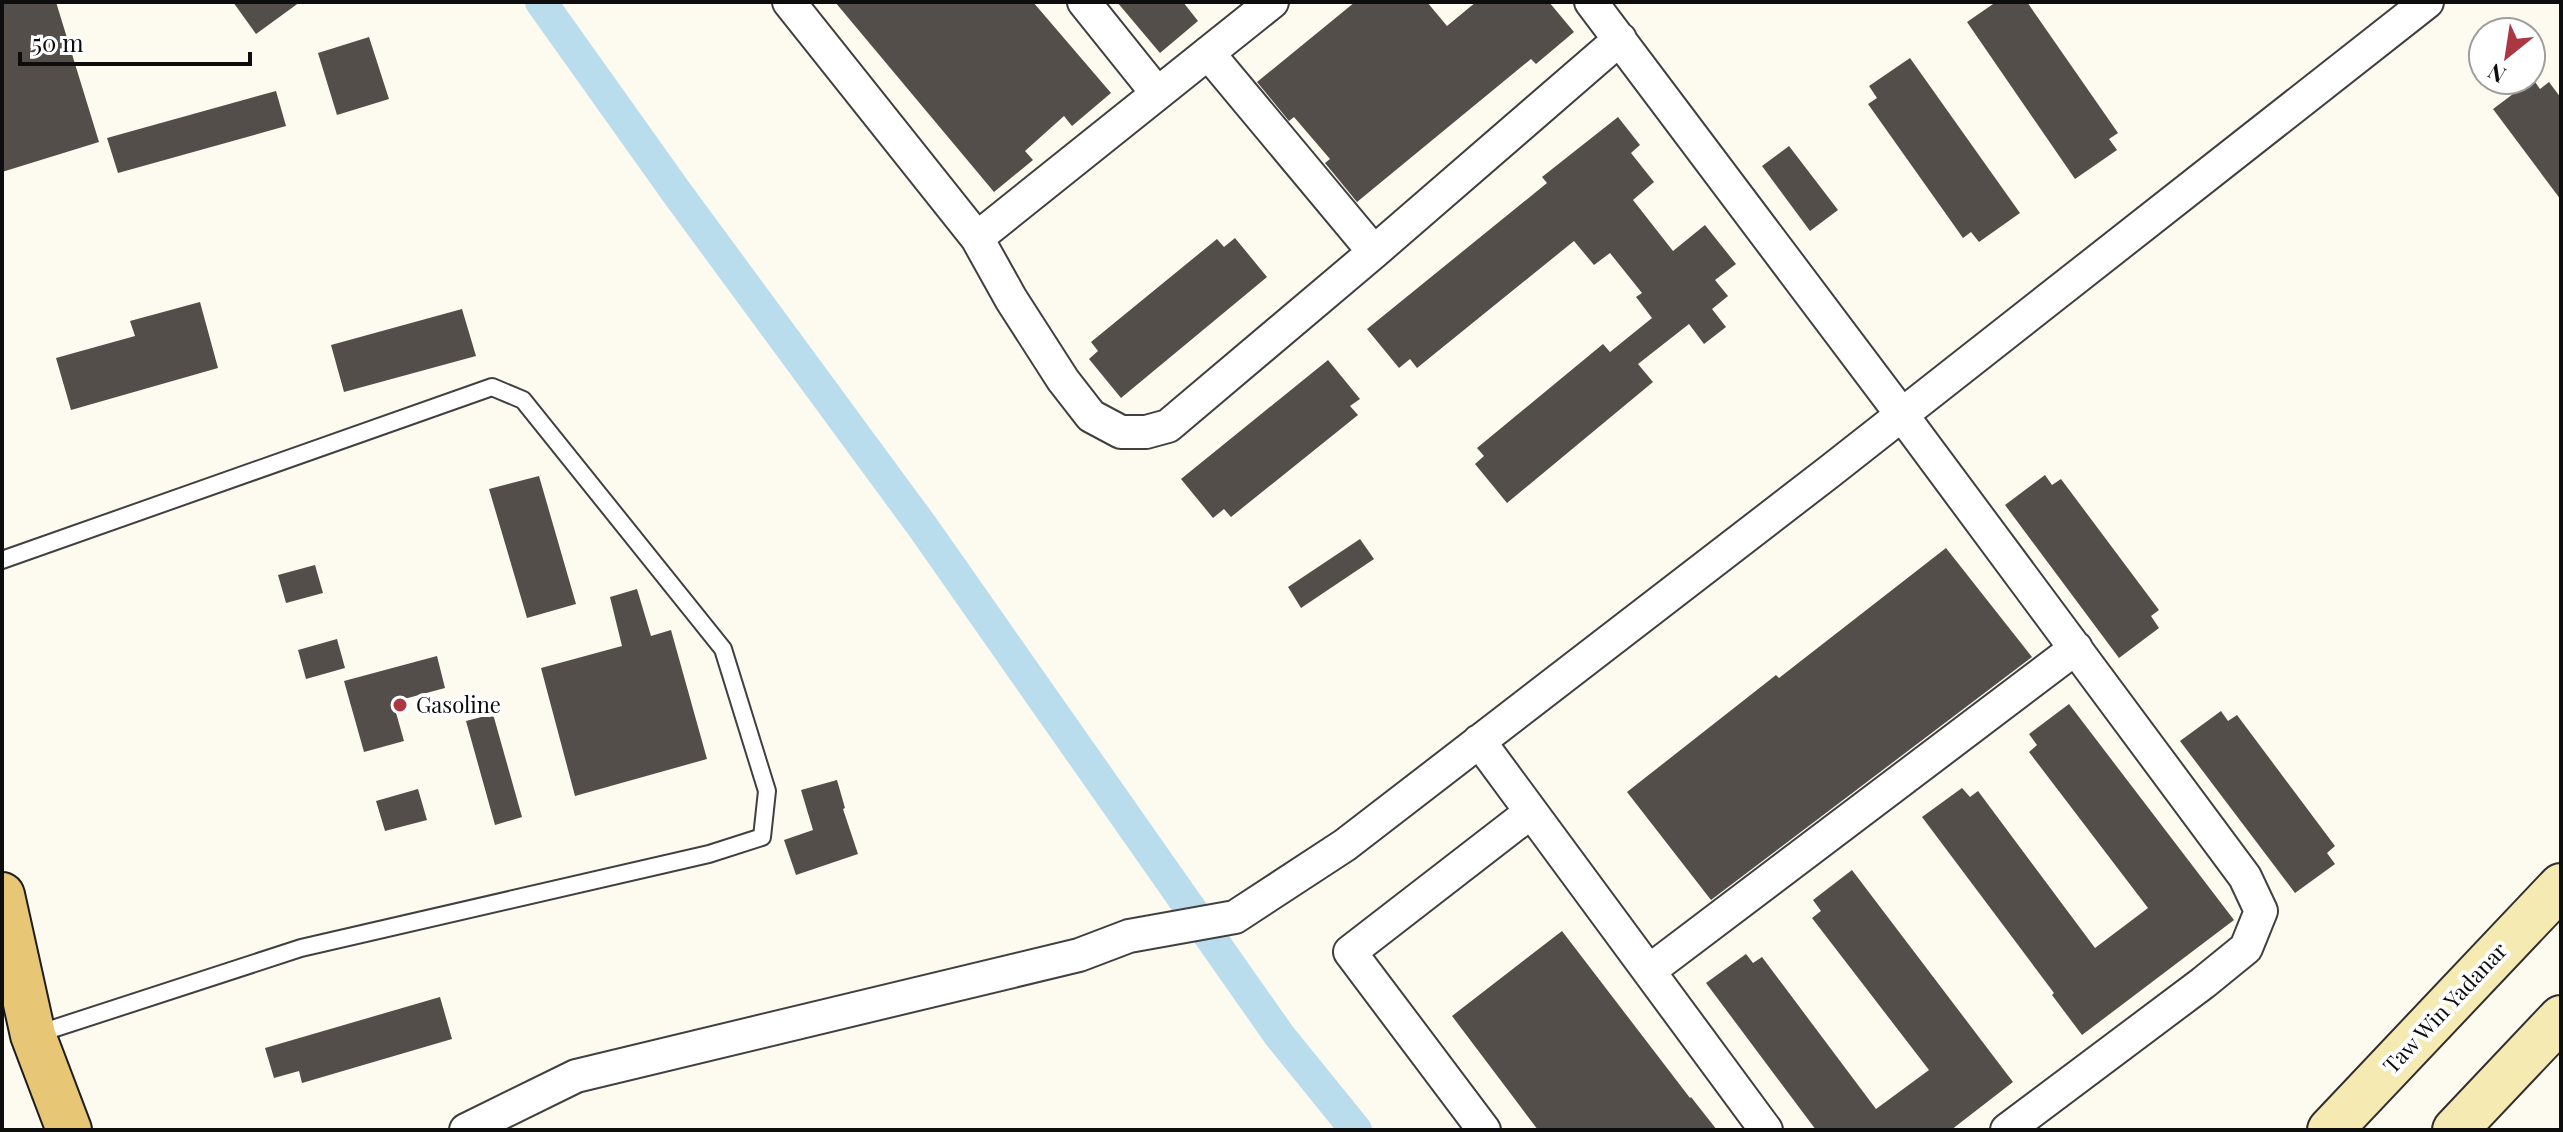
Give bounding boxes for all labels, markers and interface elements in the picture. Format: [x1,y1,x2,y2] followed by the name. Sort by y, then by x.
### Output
[20,16,250,66] scale bar
[2467,16,2547,96] north arrow
[32,26,84,58] text: 50 m
[2482,57,2511,91] text: N
[416,689,501,719] place label: Gasoline
[391,696,409,714] marker: Gasoline
[2376,935,2513,1079] street label: Taw Win Yadanar

